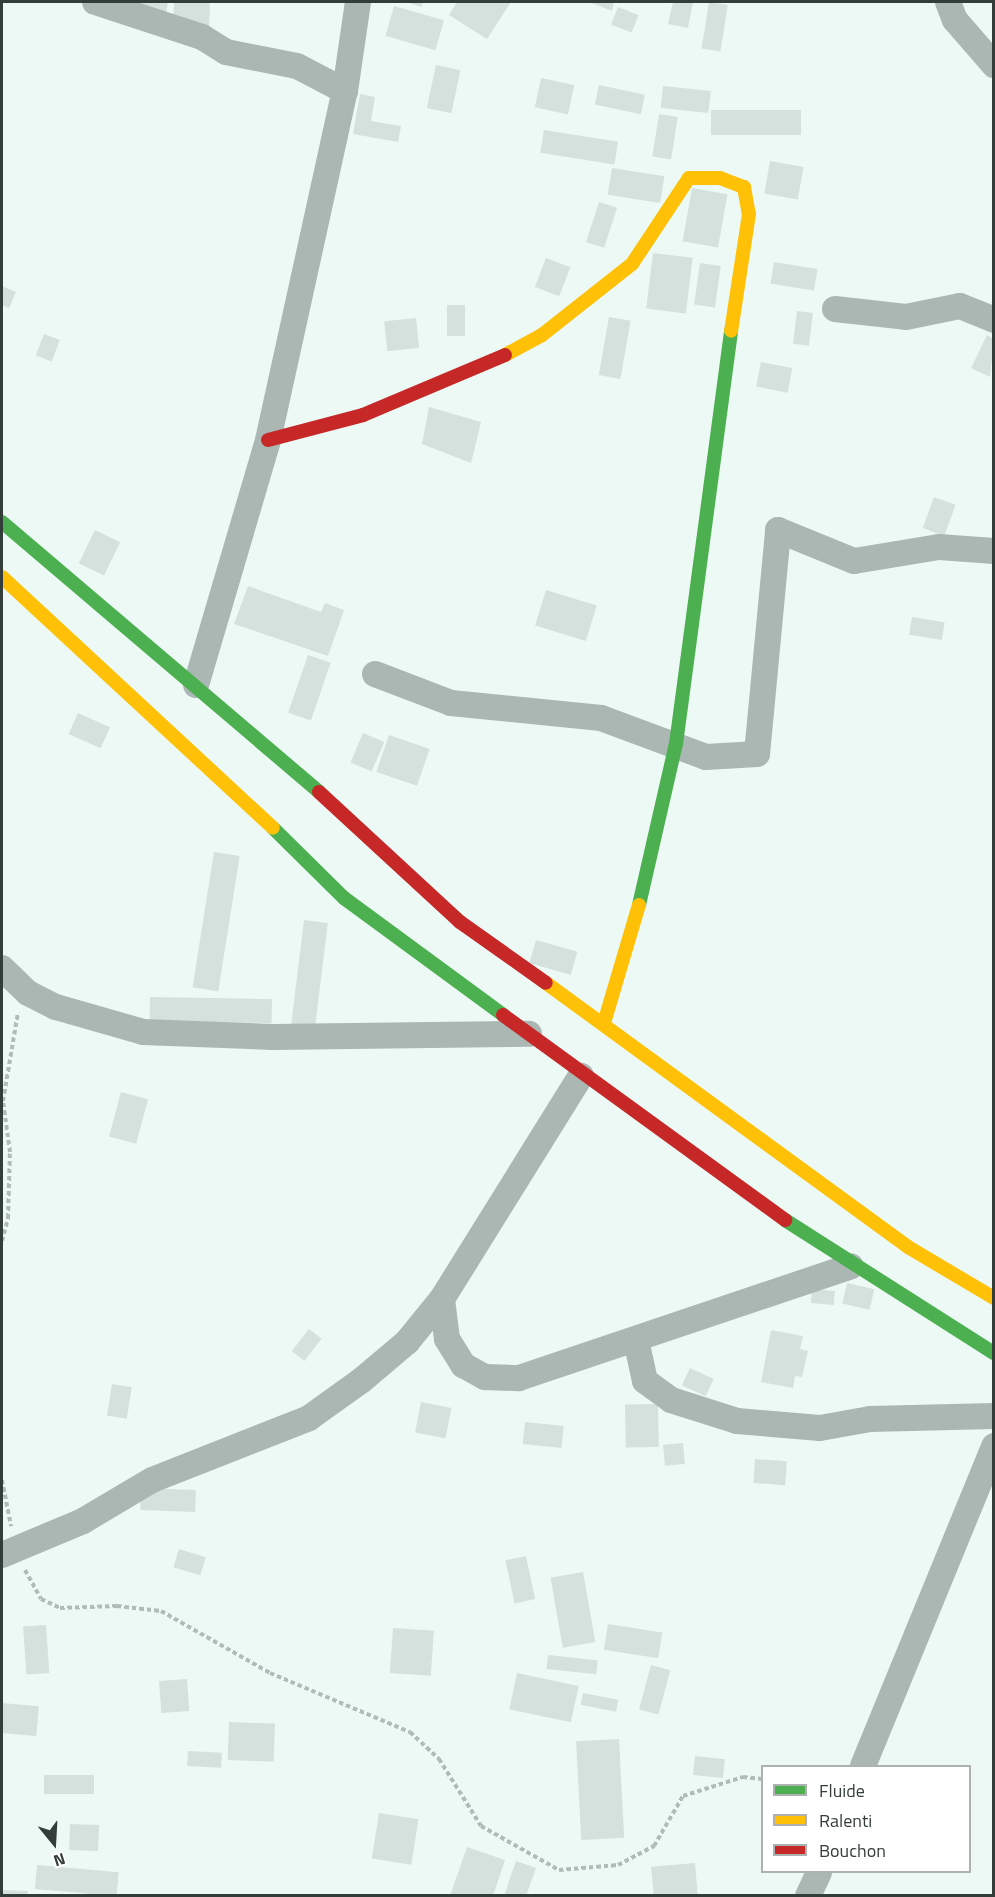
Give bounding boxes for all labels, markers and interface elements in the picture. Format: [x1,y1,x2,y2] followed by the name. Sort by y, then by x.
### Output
[761,1765,971,1873] legend
[819,1777,865,1804] text: Fluide
[819,1807,872,1834] text: Ralenti
[24,1813,84,1873] north arrow
[819,1837,886,1864] text: Bouchon
[51,1847,69,1873] text: N

